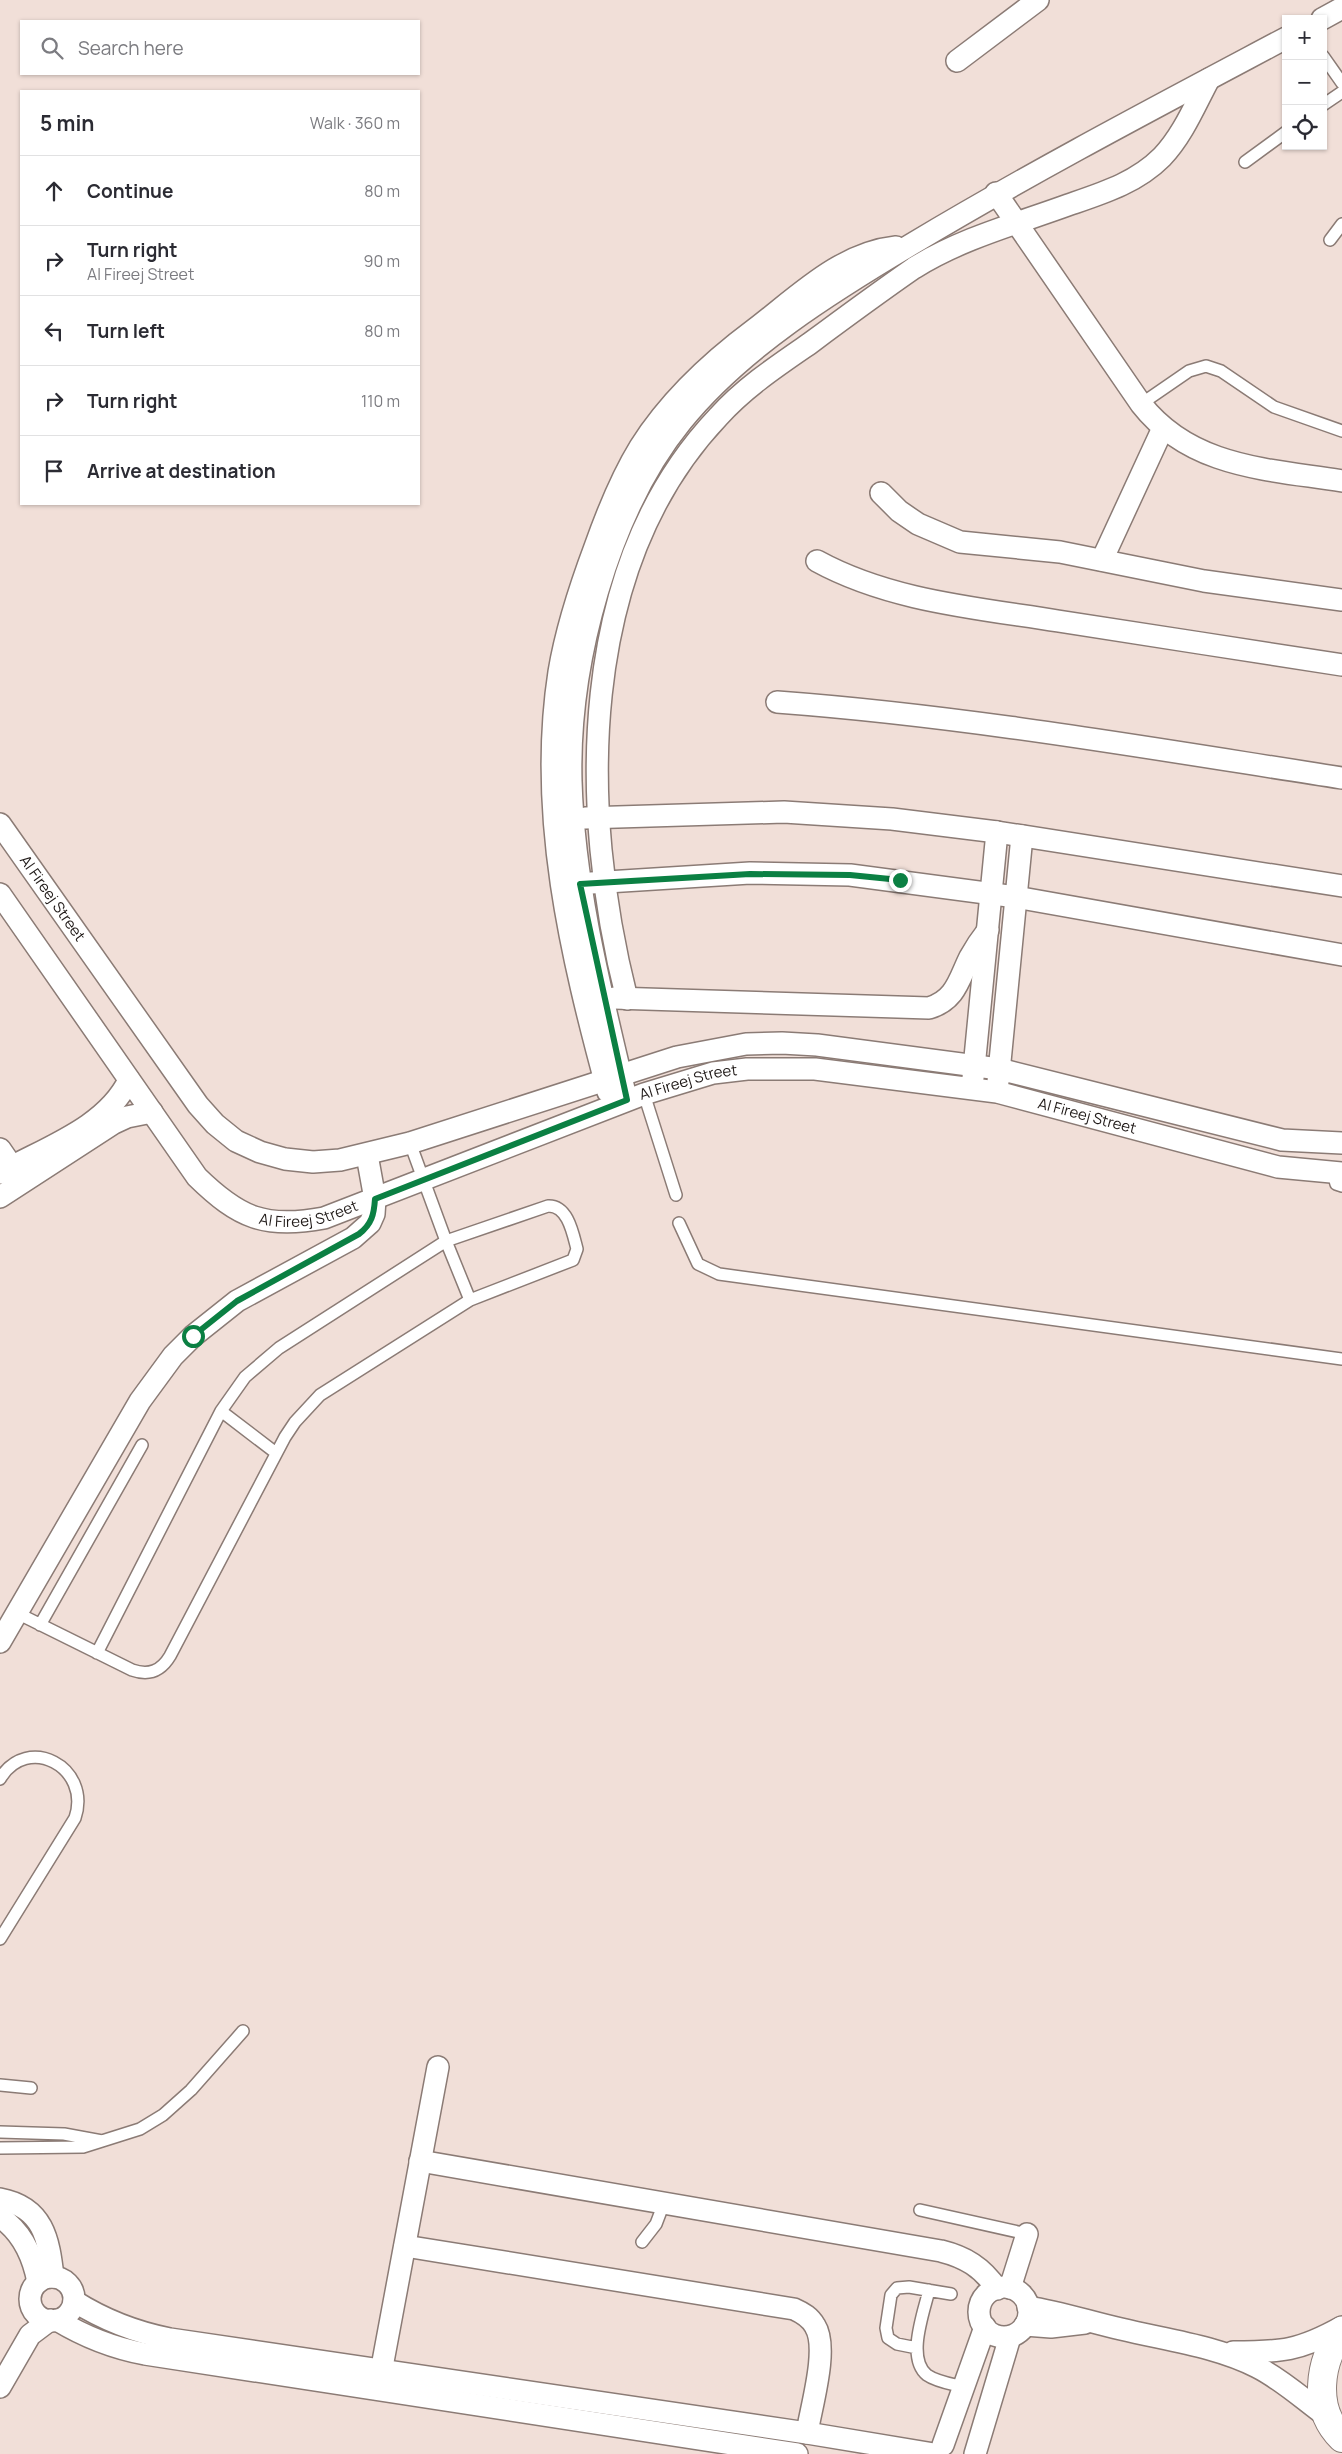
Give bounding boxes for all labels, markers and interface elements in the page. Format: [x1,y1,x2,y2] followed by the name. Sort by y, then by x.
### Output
[1282,15,1327,150] map controls
[1282,15,1327,60] button: +
[20,20,420,75] search box
[38,34,66,62] icon: search
[78,35,184,61] text: Search here
[1282,60,1327,105] button: −
[1282,105,1327,150] button: locate
[40,109,94,137] text: 5 min
[310,112,400,134] text: Walk · 360 m
[40,177,68,205] icon: ahead
[87,178,173,204] text: Continue
[364,180,400,202] text: 80 m
[87,237,177,263] text: Turn right
[40,247,68,275] icon: right
[364,250,400,272] text: 90 m
[87,263,194,285] text: Al Fireej Street
[40,317,68,345] icon: left
[87,318,165,344] text: Turn left
[364,320,400,342] text: 80 m
[40,387,68,415] icon: right
[87,388,177,414] text: Turn right
[361,390,400,412] text: 110 m
[40,457,68,485] icon: arrive
[87,458,276,484] text: Arrive at destination
[15,851,90,945] street label: Al Fireej Street
[889,869,912,892] route end
[637,1059,738,1105] street label: Al Fireej Street
[1036,1092,1139,1139] street label: Al Fireej Street
[257,1195,361,1232] street label: Al Fireej Street
[182,1325,205,1348] route start

